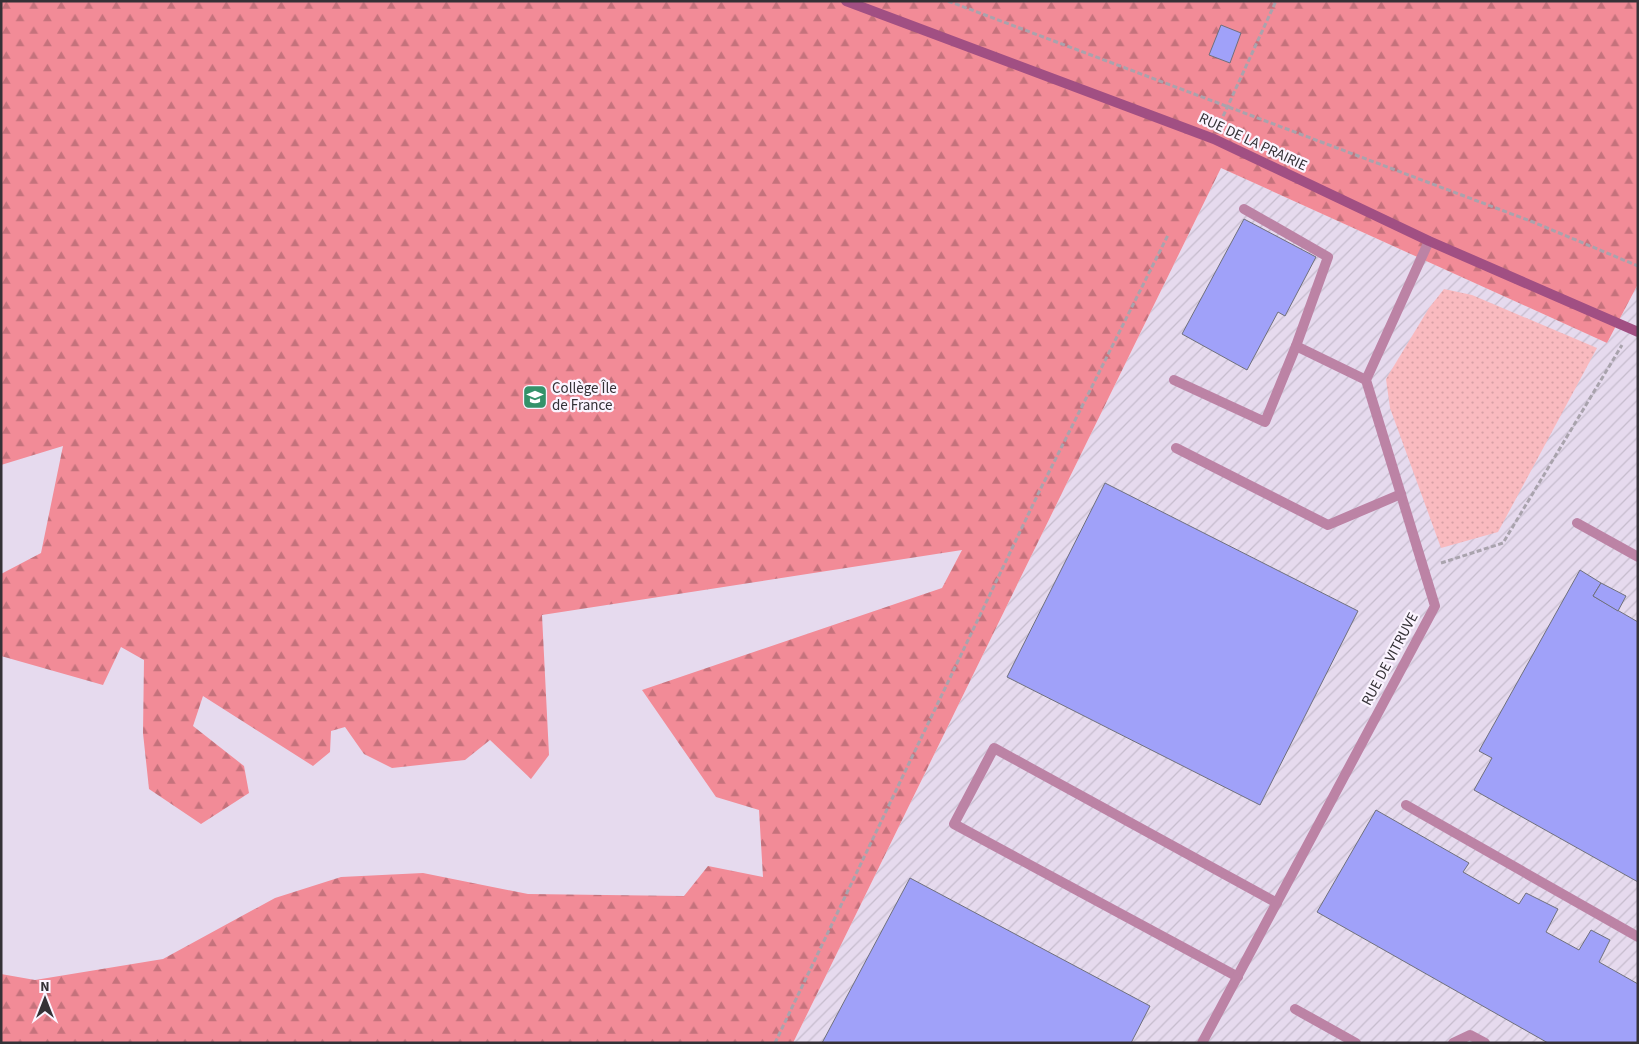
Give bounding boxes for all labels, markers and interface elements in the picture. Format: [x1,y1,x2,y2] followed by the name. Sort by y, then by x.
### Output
[1195,108,1311,176] street label: RUE DE LA PRAIRIE
[552,378,617,416] place label: Collège Île de France
[522,384,548,410] school or university icon: Collège Île de France
[1357,609,1423,709] street label: RUE DE VITRUVE
[20,974,70,1024] north arrow
[40,977,50,997] text: N

